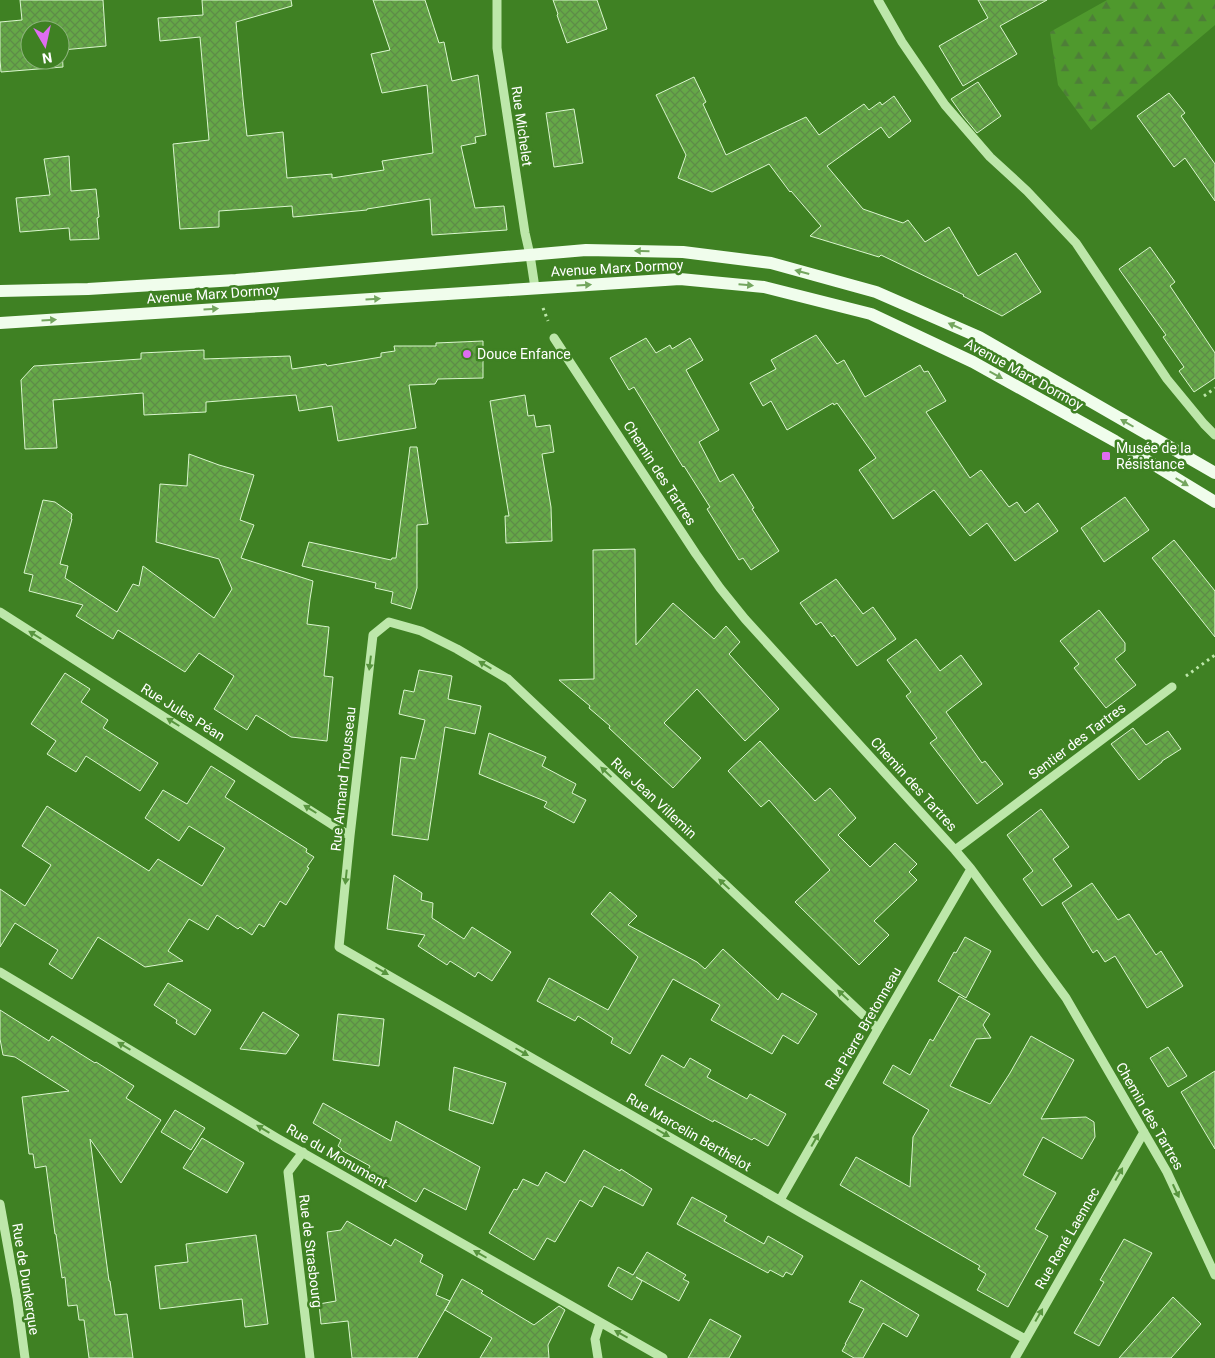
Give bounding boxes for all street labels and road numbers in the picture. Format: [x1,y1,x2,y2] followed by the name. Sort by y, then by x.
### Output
[508,85,536,168] street label: Rue Michelet
[550,257,684,279] street label: Avenue Marx Dormoy
[146,281,280,307] street label: Avenue Marx Dormoy
[962,335,1086,413] street label: Avenue Marx Dormoy
[620,418,700,528] street label: Chemin des Tartres
[138,680,228,744] street label: Rue Jules Péan
[1025,699,1129,783] street label: Sentier des Tartres
[327,706,359,852] street label: Rue Armand Trousseau
[868,734,960,834] street label: Chemin des Tartres
[608,754,700,842] street label: Rue Jean Villemin
[821,964,905,1092] street label: Rue Pierre Bretonneau
[1113,1060,1187,1172] street label: Chemin des Tartres
[624,1090,755,1174] street label: Rue Marcelin Berthelot
[284,1121,391,1192] street label: Rue du Monument
[1031,1184,1103,1292] street label: Rue René Laennec
[296,1193,326,1309] street label: Rue de Strasbourg
[9,1222,43,1336] street label: Rue de Dunkerque

